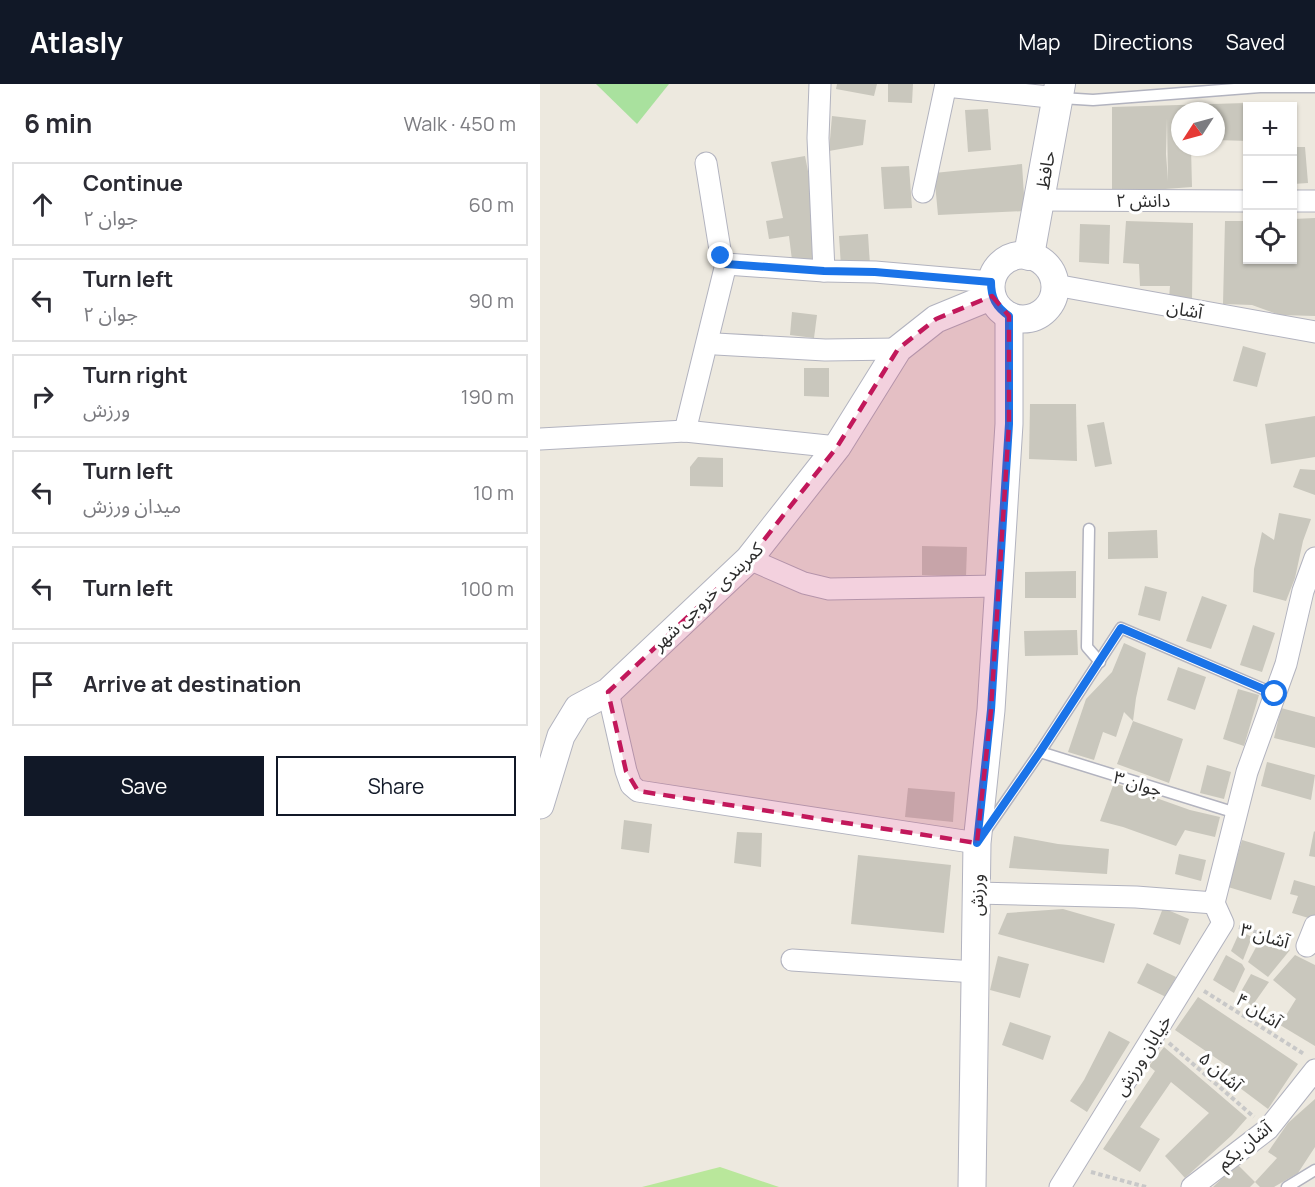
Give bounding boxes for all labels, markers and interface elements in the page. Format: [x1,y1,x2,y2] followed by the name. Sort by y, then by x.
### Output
[30,23,123,61] text: Atlasly
[1019,28,1060,56] text: Map
[1093,28,1193,56] text: Directions
[1226,28,1285,56] text: Saved
[1171,102,1225,156] north arrow
[1243,102,1297,264] map controls
[1243,102,1297,156] button: +
[24,105,92,141] text: 6 min
[403,110,516,137] text: Walk · 450 m
[1030,149,1060,191] street label: حافظ
[1243,156,1297,210] button: −
[83,168,183,198] text: Continue
[26,188,59,221] icon: ahead
[1116,188,1170,212] street label: دانش ۲
[468,191,514,218] text: 60 m
[83,204,138,231] text: جوان ۲
[1243,210,1297,264] button: locate
[707,242,733,268] route end
[83,264,173,294] text: Turn left
[26,284,59,317] icon: left
[468,287,514,314] text: 90 m
[1165,294,1205,324] street label: آشان
[83,300,138,327] text: جوان ۲
[83,360,188,390] text: Turn right
[26,380,59,413] icon: right
[461,383,514,410] text: 190 m
[83,396,130,423] text: ورزش
[83,456,173,486] text: Turn left
[26,476,59,509] icon: left
[473,479,514,506] text: 10 m
[83,492,181,519] text: میدان ورزش
[645,536,768,656] street label: کمربندی خروجی شهر
[26,572,59,605] icon: left
[83,573,173,603] text: Turn left
[461,575,514,602] text: 100 m
[26,668,59,701] icon: arrive
[83,669,301,699] text: Arrive at destination
[1261,680,1287,706] route start
[24,756,264,816] button: Save
[276,756,516,816] button: Share
[1111,764,1165,802] street label: جوان ۳
[964,874,988,916] street label: ورزش
[1238,917,1293,954] street label: آشان ۳
[1232,987,1287,1034] street label: آشان ۴
[1108,1010,1176,1100] street label: خیابان ورزش
[1194,1046,1248,1097] street label: آشان ۵
[1212,1115,1278,1176] street label: آشان یکم

